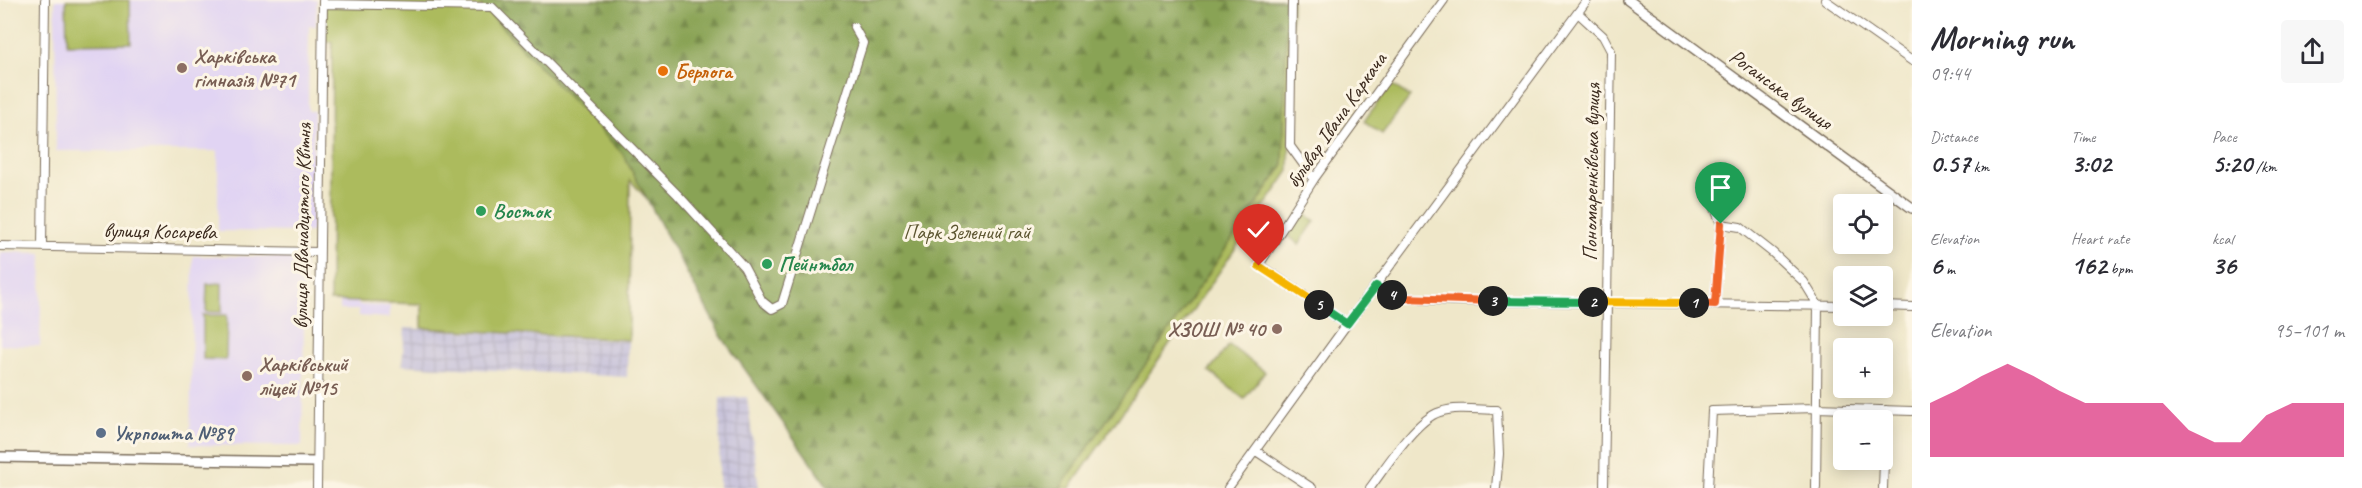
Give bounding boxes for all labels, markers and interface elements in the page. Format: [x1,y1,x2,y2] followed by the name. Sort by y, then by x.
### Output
[1930,17,2074,59] text: Morning run
[2281,20,2344,83] button: share
[194,43,297,93] place label: Харківська гімназія №71
[1724,43,1839,136] street label: Роганська вулиця
[1280,46,1393,193] street label: бульвар Івана Каркача
[675,58,734,84] place label: Берлога
[175,61,189,75] marker: Харківська гімназія №71
[1930,61,1970,86] text: 09:44
[656,64,670,78] marker: Берлога
[1576,81,1606,261] street label: Пономаренківська вулиця
[287,121,317,329] street label: вулиця Дванадцятого Квітня
[1930,127,1978,147] text: Distance
[2071,127,2095,147] text: Time
[2212,127,2237,147] text: Pace
[1930,147,1970,180] text: 0.57
[2071,147,2111,180] text: 3:02
[2212,147,2252,180] text: 5:20
[1970,157,1989,177] text: km
[2252,157,2277,177] text: /km
[1695,162,1746,224] pin
[1704,171,1737,204] icon: arrive
[1833,194,1893,470] map controls
[1833,194,1893,254] button: locate
[493,198,552,224] place label: Восток
[474,204,488,218] marker: Восток
[1233,204,1284,266] pin
[1242,213,1275,246] icon: check
[103,217,218,245] street label: вулиця Косарєва
[903,219,1032,245] park label: Парк Зелений гай
[1930,229,1979,249] text: Elevation
[2071,229,2129,249] text: Heart rate
[2212,229,2233,249] text: kcal
[1930,249,1942,282] text: 6
[2071,249,2107,282] text: 162
[2212,249,2236,282] text: 36
[779,251,854,277] place label: Пейнтбол
[760,257,774,271] marker: Пейнтбол
[1942,259,1955,279] text: m
[2107,259,2133,279] text: bpm
[1833,266,1893,326] button: layers
[1377,280,1407,310] pin: 4
[1388,285,1396,305] text: 4
[1478,286,1508,316] pin: 3
[1578,287,1608,317] pin: 2
[1679,288,1709,318] pin: 1
[1304,290,1334,320] pin: 5
[1489,291,1497,311] text: 3
[1589,292,1597,312] text: 2
[1690,293,1698,313] text: 1
[1316,295,1322,315] text: 5
[1168,316,1268,342] place label: ХЗОШ № 40
[1930,318,1992,343] text: Elevation
[2274,318,2344,343] text: 95–101 m
[1270,322,1284,336] marker: ХЗОШ № 40
[1833,338,1893,398] button: +
[259,351,350,401] place label: Харківський ліцей №15
[240,369,254,383] marker: Харківський ліцей №15
[1833,410,1893,470] button: −
[113,420,236,446] place label: Укрпошта №89
[94,426,108,440] marker: Укрпошта №89

